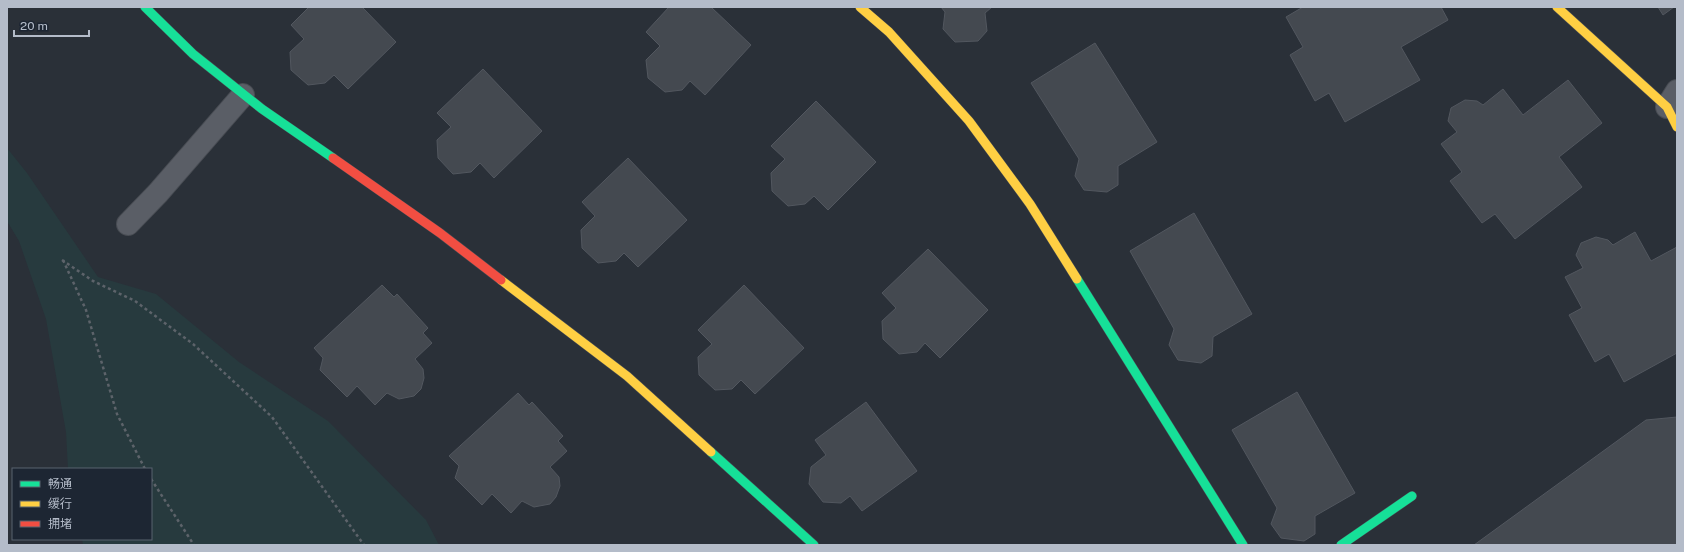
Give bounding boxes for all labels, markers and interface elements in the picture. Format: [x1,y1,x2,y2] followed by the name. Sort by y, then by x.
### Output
[14,12,89,38] scale bar
[20,19,48,33] text: 20 m
[12,468,152,540] legend
[48,477,72,491] text: 畅通
[48,497,72,511] text: 缓行
[48,517,72,531] text: 拥堵

